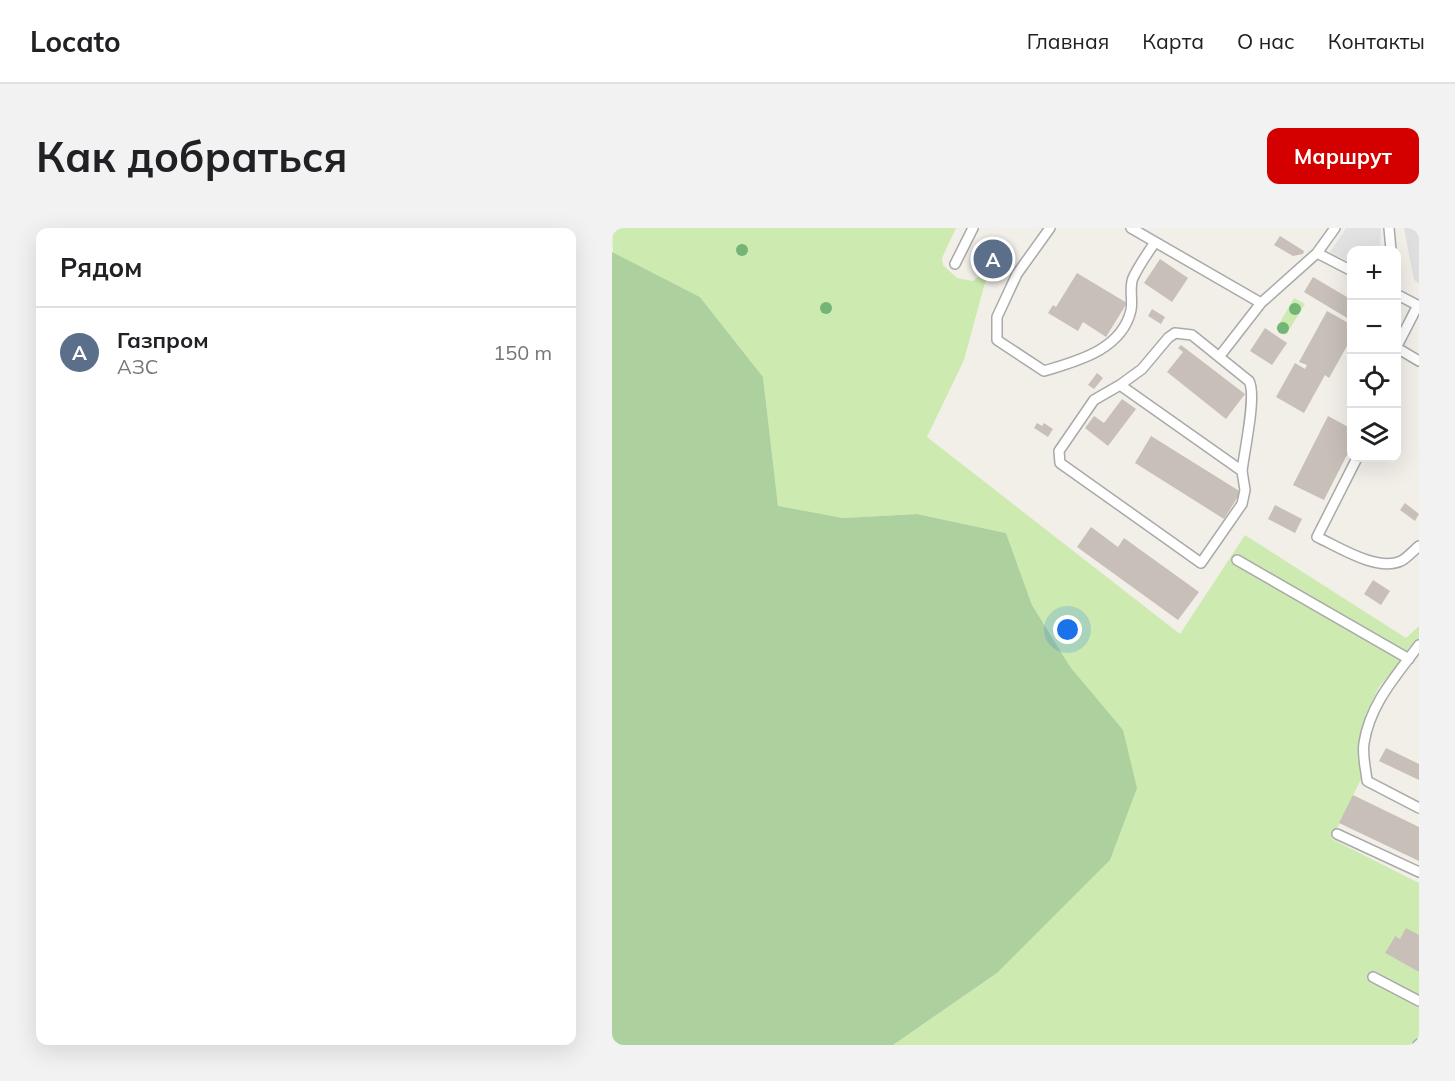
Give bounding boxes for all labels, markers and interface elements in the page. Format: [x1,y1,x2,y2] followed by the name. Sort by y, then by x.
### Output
[30,24,121,59] text: Locato
[1027,28,1109,54] text: Главная
[1142,28,1204,54] text: Карта
[1237,28,1295,54] text: О нас
[1328,28,1425,54] text: Контакты
[1267,128,1419,184] button: Маршрут
[36,130,348,183] text: Как добраться
[974,237,1012,282] pin: A
[1347,246,1401,462] map controls
[1347,246,1401,300] button: +
[60,251,143,284] text: Рядом
[1347,300,1401,354] button: −
[117,326,209,354] text: Газпром
[72,340,87,365] text: A
[493,340,552,365] text: 150 m
[117,354,158,379] text: АЗС
[1347,354,1401,408] button: locate
[1347,408,1401,462] button: layers
[1053,615,1082,644] your location

